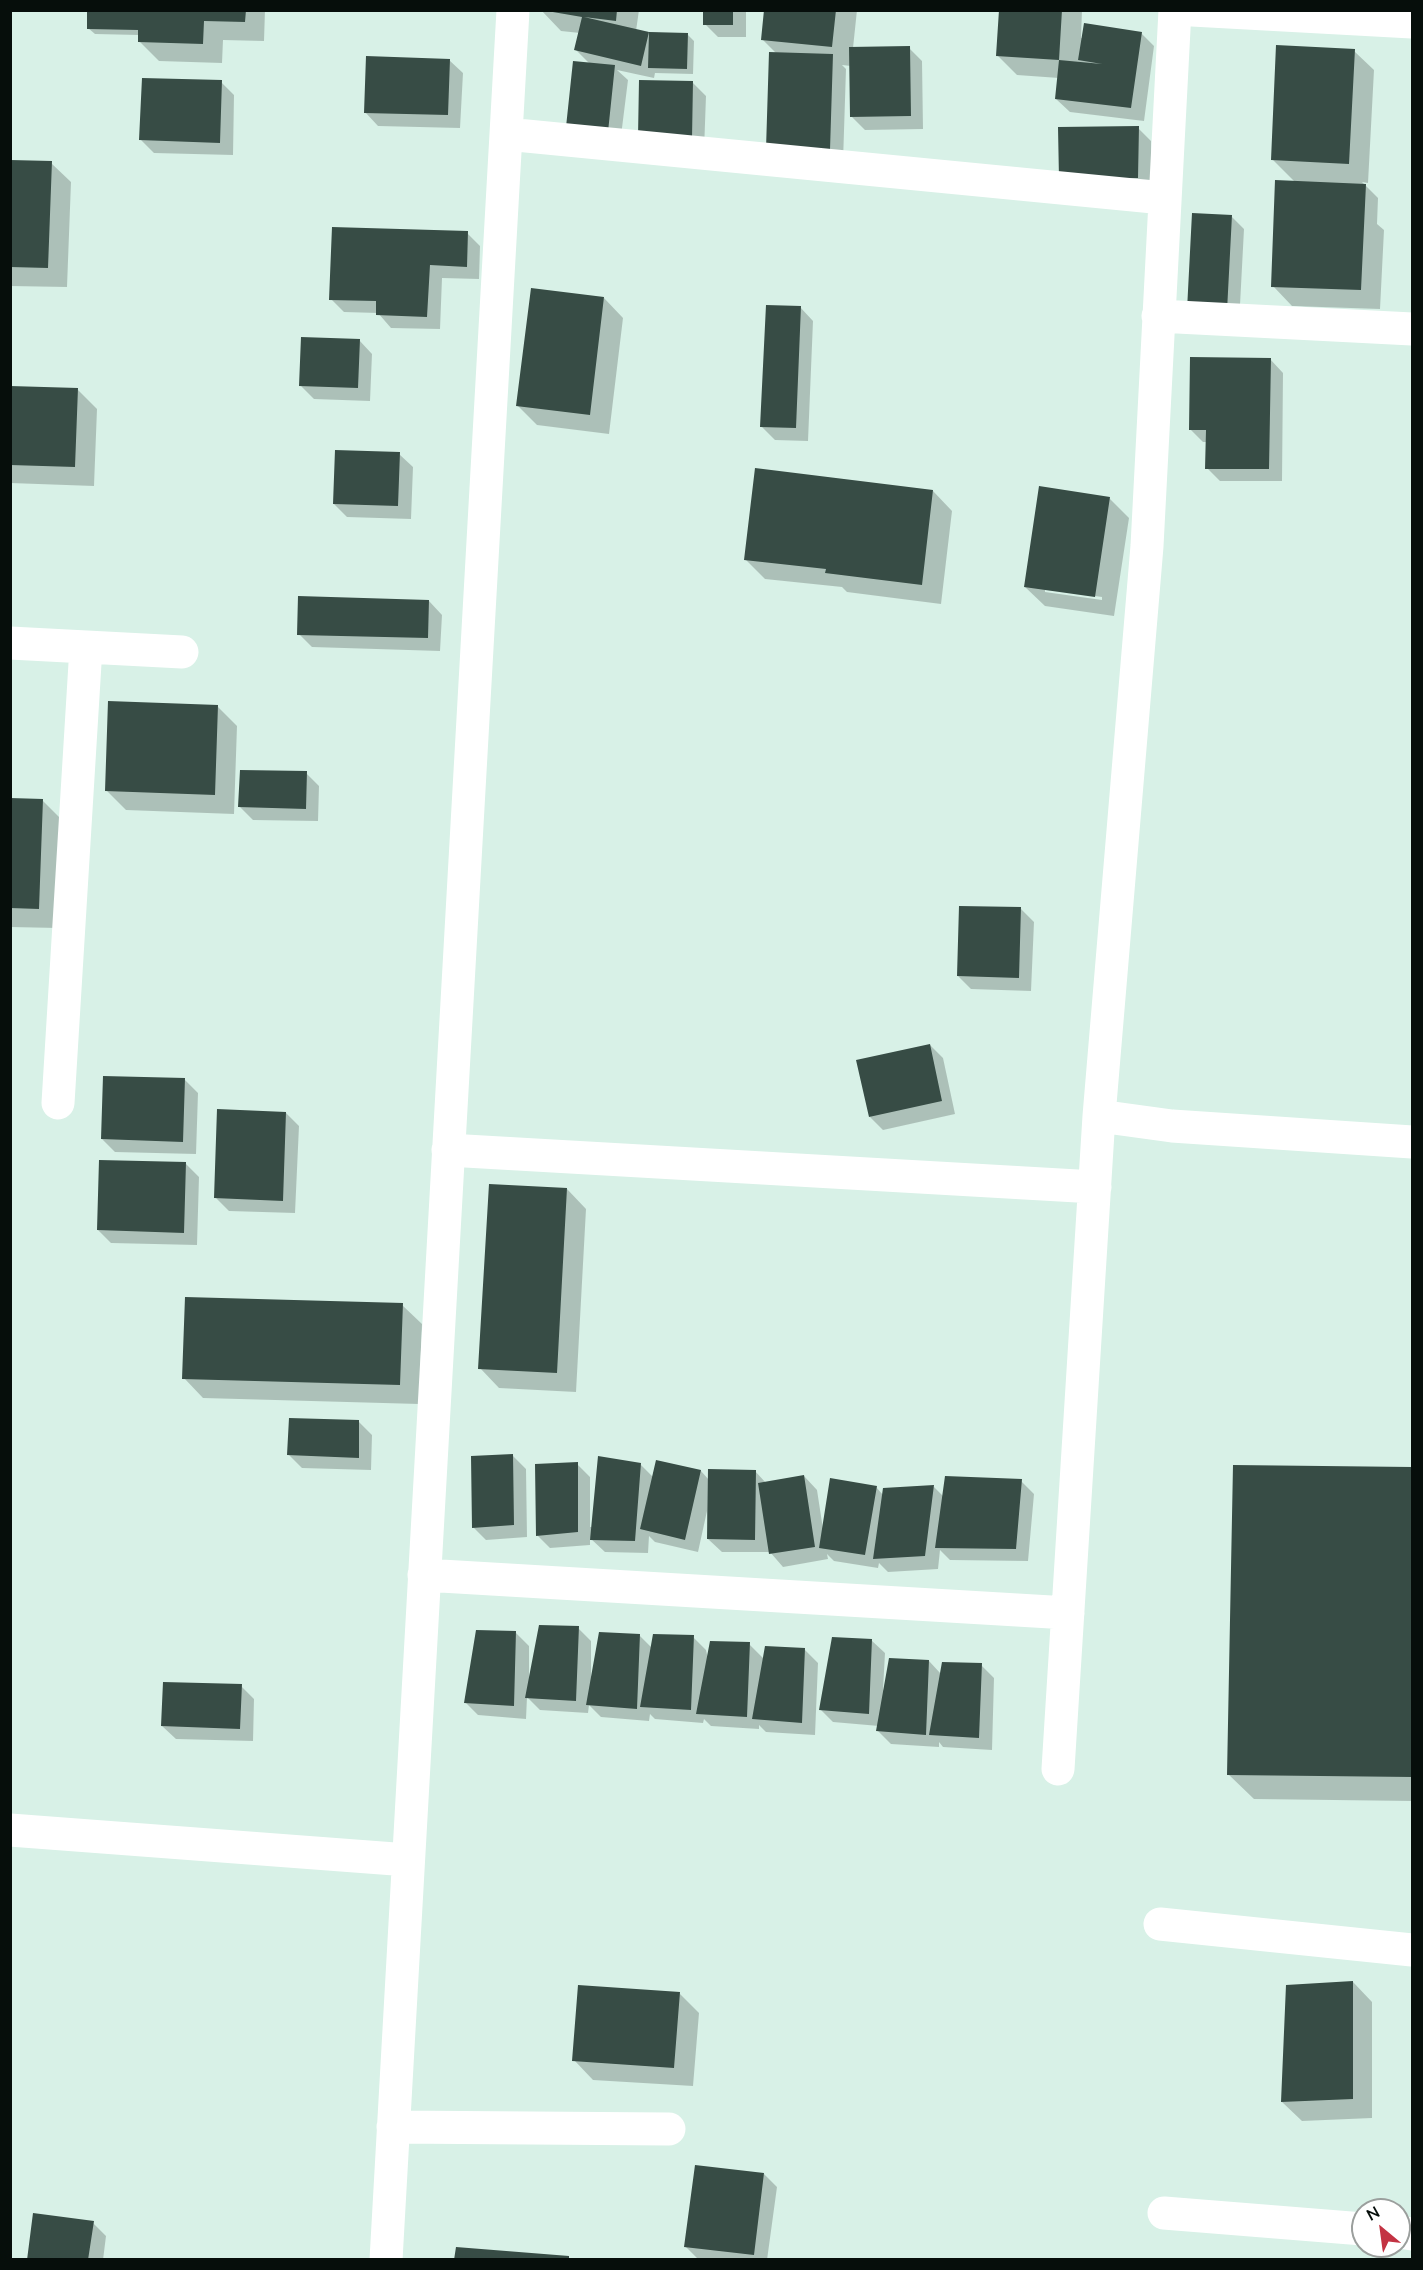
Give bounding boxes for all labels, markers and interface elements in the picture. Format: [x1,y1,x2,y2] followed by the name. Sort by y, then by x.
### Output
[1351,2198,1411,2258] north arrow
[1363,2201,1384,2227] text: N

